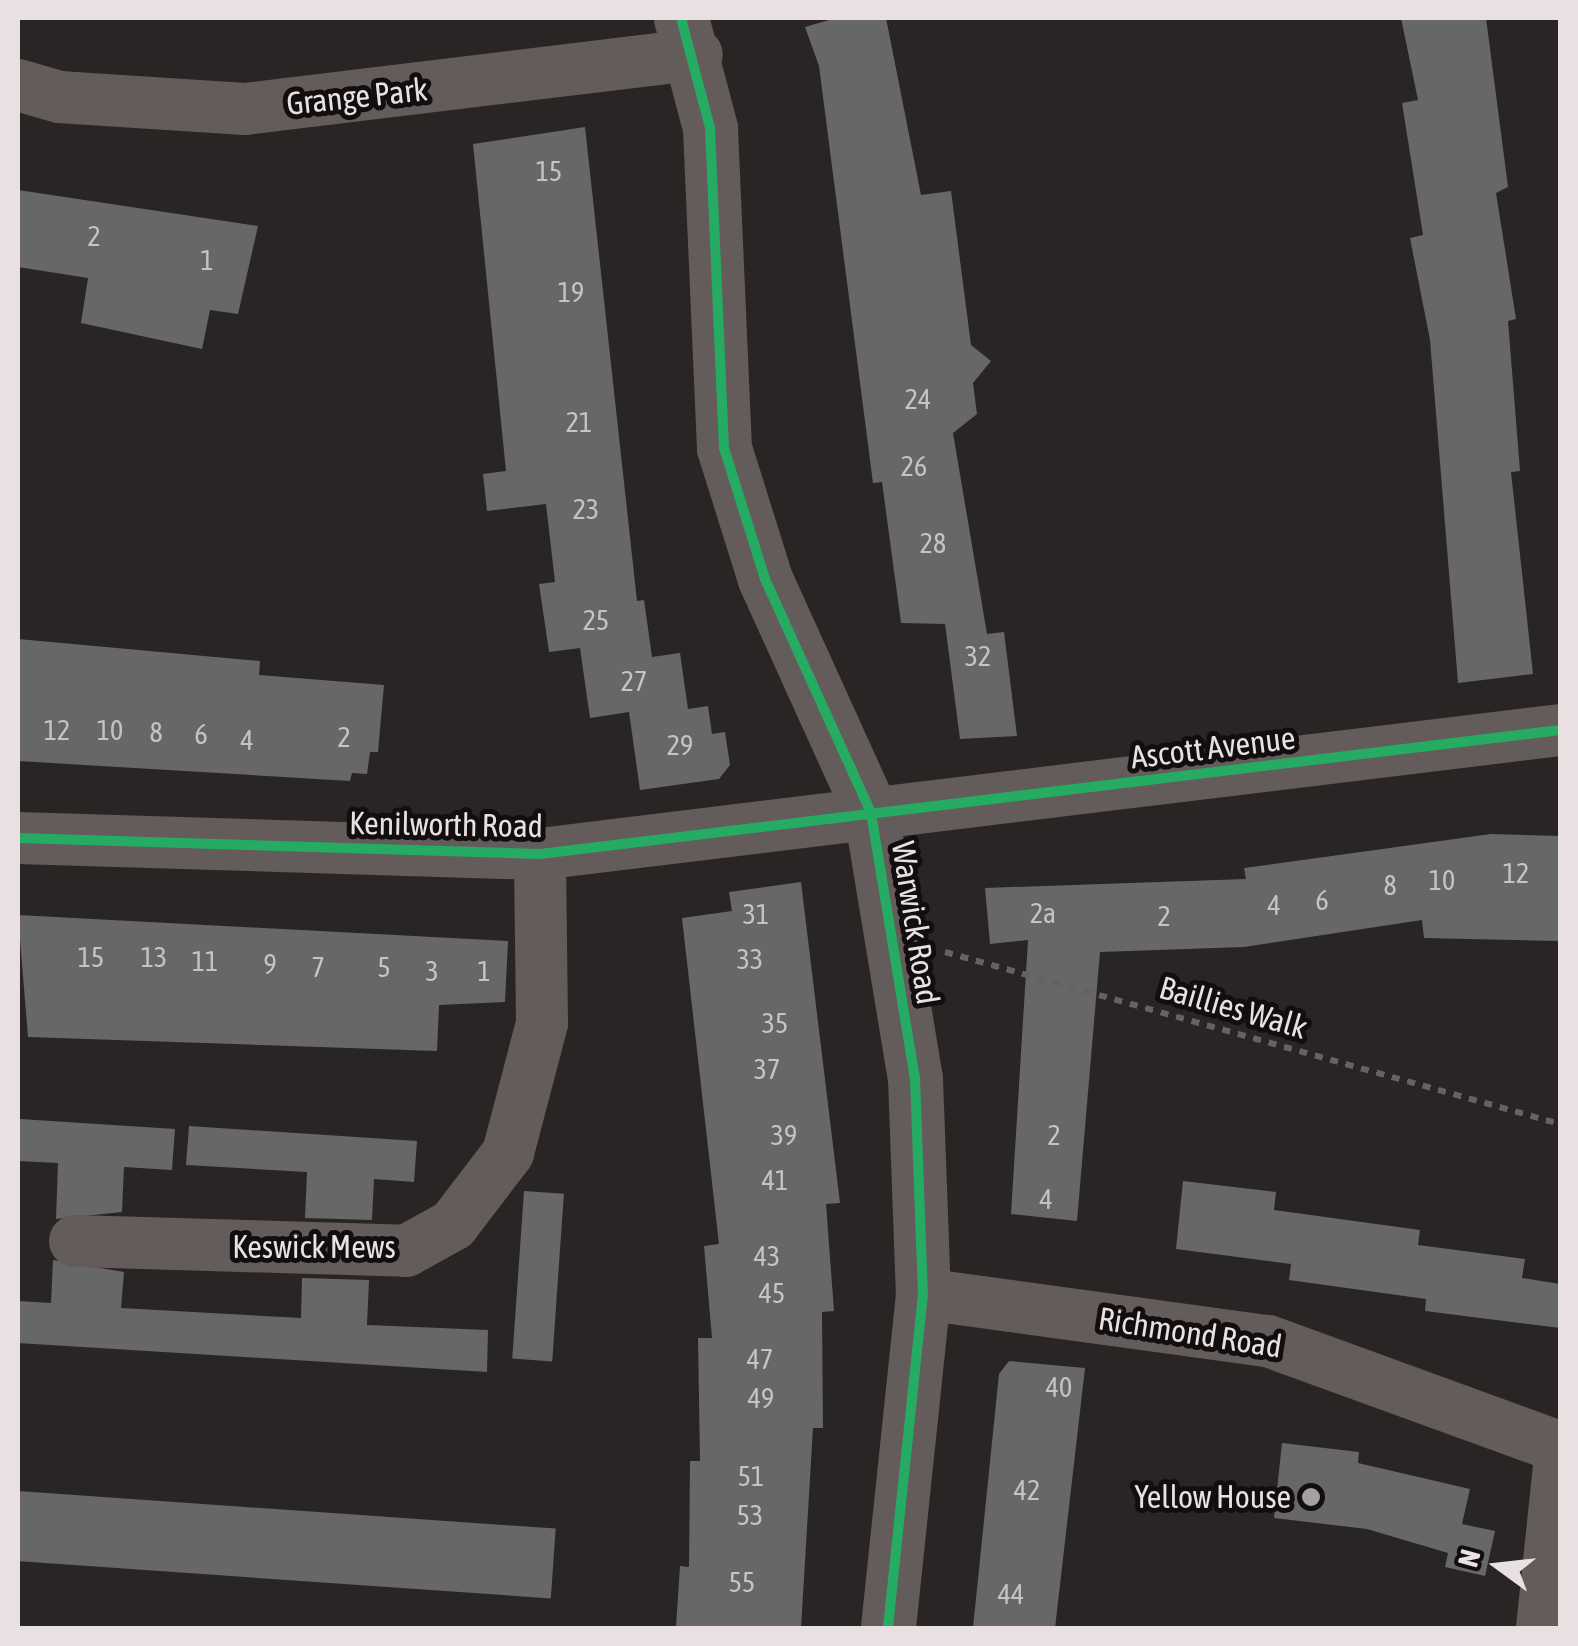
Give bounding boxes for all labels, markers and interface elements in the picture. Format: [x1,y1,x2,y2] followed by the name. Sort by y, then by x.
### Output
[285,71,429,123] street label: Grange Park
[536,154,562,188] house number: 15
[87,219,101,253] house number: 2
[200,243,214,277] house number: 1
[558,275,584,309] house number: 19
[905,382,931,416] house number: 24
[566,405,592,439] house number: 21
[901,449,927,483] house number: 26
[573,492,599,526] house number: 23
[920,526,946,560] house number: 28
[583,603,609,637] house number: 25
[965,639,991,673] house number: 32
[621,664,647,698] house number: 27
[44,713,70,747] house number: 12
[97,713,123,747] house number: 10
[149,715,163,749] house number: 8
[194,717,208,751] house number: 6
[1129,719,1297,777] street label: Ascott Avenue
[337,720,351,754] house number: 2
[240,723,254,757] house number: 4
[667,728,693,762] house number: 29
[349,804,543,846] street label: Kenilworth Road
[883,839,947,1007] street label: Warwick Road
[1503,856,1529,890] house number: 12
[1429,863,1455,897] house number: 10
[1383,868,1397,902] house number: 8
[1315,883,1329,917] house number: 6
[1267,888,1281,922] house number: 4
[1030,896,1056,930] house number: 2a
[743,897,769,931] house number: 31
[1157,899,1171,933] house number: 2
[78,940,104,974] house number: 15
[141,940,167,974] house number: 13
[737,942,763,976] house number: 33
[192,944,218,978] house number: 11
[263,947,277,981] house number: 9
[311,950,325,984] house number: 7
[377,950,391,984] house number: 5
[425,954,439,988] house number: 3
[477,954,491,988] house number: 1
[1155,969,1311,1047] street label: Baillies Walk
[762,1006,788,1040] house number: 35
[754,1052,780,1086] house number: 37
[771,1118,797,1152] house number: 39
[1047,1118,1061,1152] house number: 2
[762,1163,788,1197] house number: 41
[1039,1182,1053,1216] house number: 4
[232,1228,396,1266] street label: Keswick Mews
[754,1239,780,1273] house number: 43
[759,1276,785,1310] house number: 45
[1096,1300,1284,1366] street label: Richmond Road
[747,1342,773,1376] house number: 47
[1046,1370,1072,1404] house number: 40
[748,1381,774,1415] house number: 49
[738,1459,764,1493] house number: 51
[1014,1473,1040,1507] house number: 42
[1134,1478,1291,1516] place label: Yellow House
[1300,1486,1322,1508] marker: Yellow House
[737,1498,763,1532] house number: 53
[1448,1516,1548,1616] north arrow
[1451,1546,1487,1570] text: N
[729,1565,755,1599] house number: 55
[998,1577,1024,1611] house number: 44

